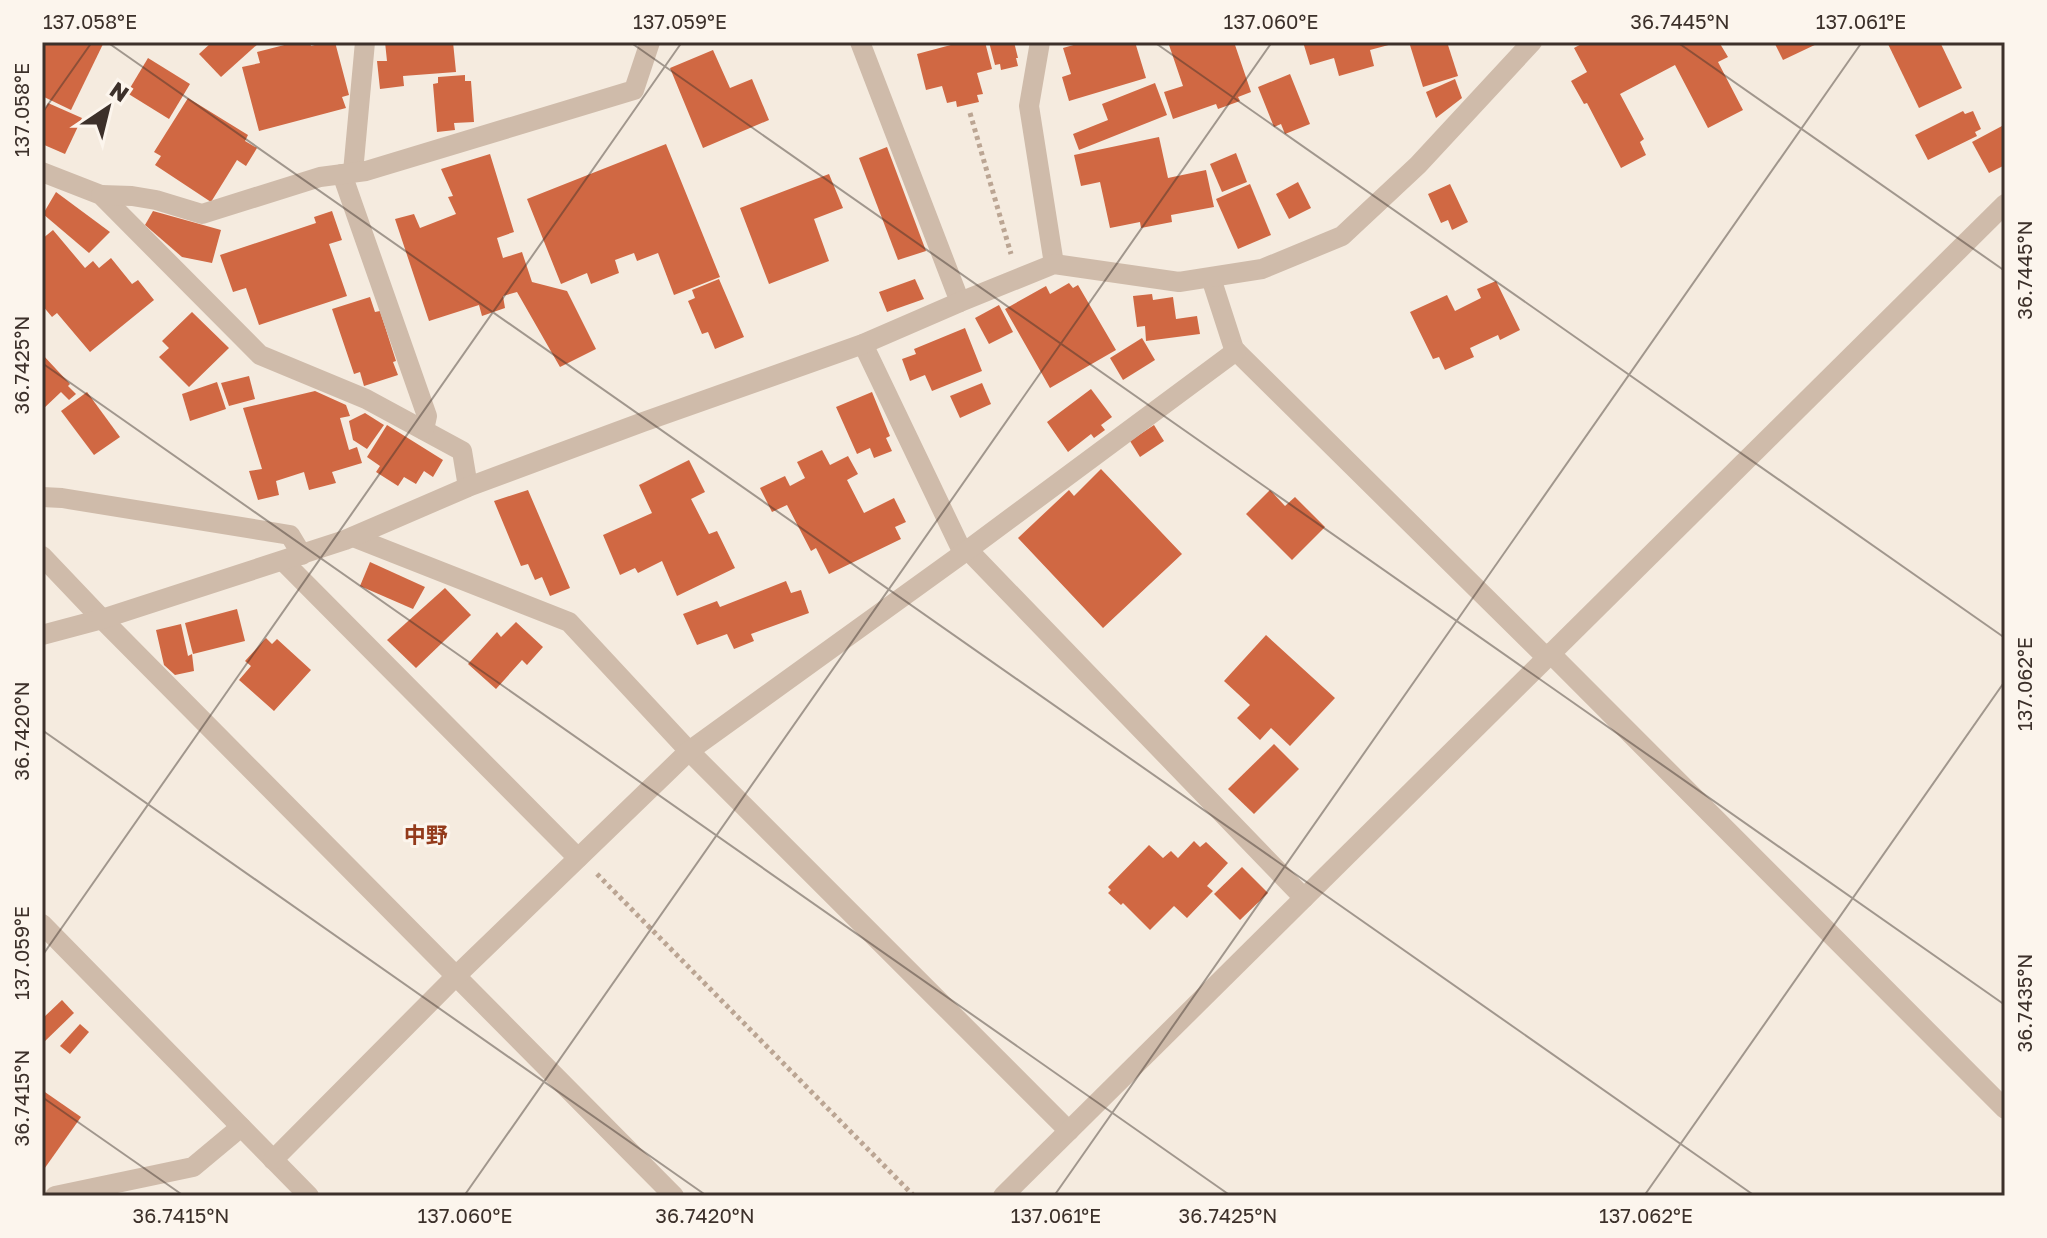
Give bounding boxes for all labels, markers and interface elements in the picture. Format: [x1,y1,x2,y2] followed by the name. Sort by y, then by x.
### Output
[43,9,137,33] text: 137.058°E
[633,9,727,33] text: 137.059°E
[1224,9,1318,33] text: 137.060°E
[1630,9,1730,33] text: 36.7445°N
[1816,9,1906,33] text: 137.061°E
[9,63,33,157] text: 137.058°E
[68,68,148,148] north arrow
[105,75,134,107] text: N
[2012,220,2036,320] text: 36.7445°N
[9,316,33,414] text: 36.7425°N
[2012,637,2036,731] text: 137.062°E
[9,681,33,781] text: 36.7420°N
[404,821,448,848] district label: 中野
[9,906,33,1000] text: 137.059°E
[2012,954,2036,1052] text: 36.7435°N
[9,1050,33,1146] text: 36.7415°N
[133,1203,229,1227] text: 36.7415°N
[418,1203,512,1227] text: 137.060°E
[655,1203,755,1227] text: 36.7420°N
[1011,1203,1101,1227] text: 137.061°E
[1179,1203,1277,1227] text: 36.7425°N
[1599,1203,1693,1227] text: 137.062°E

